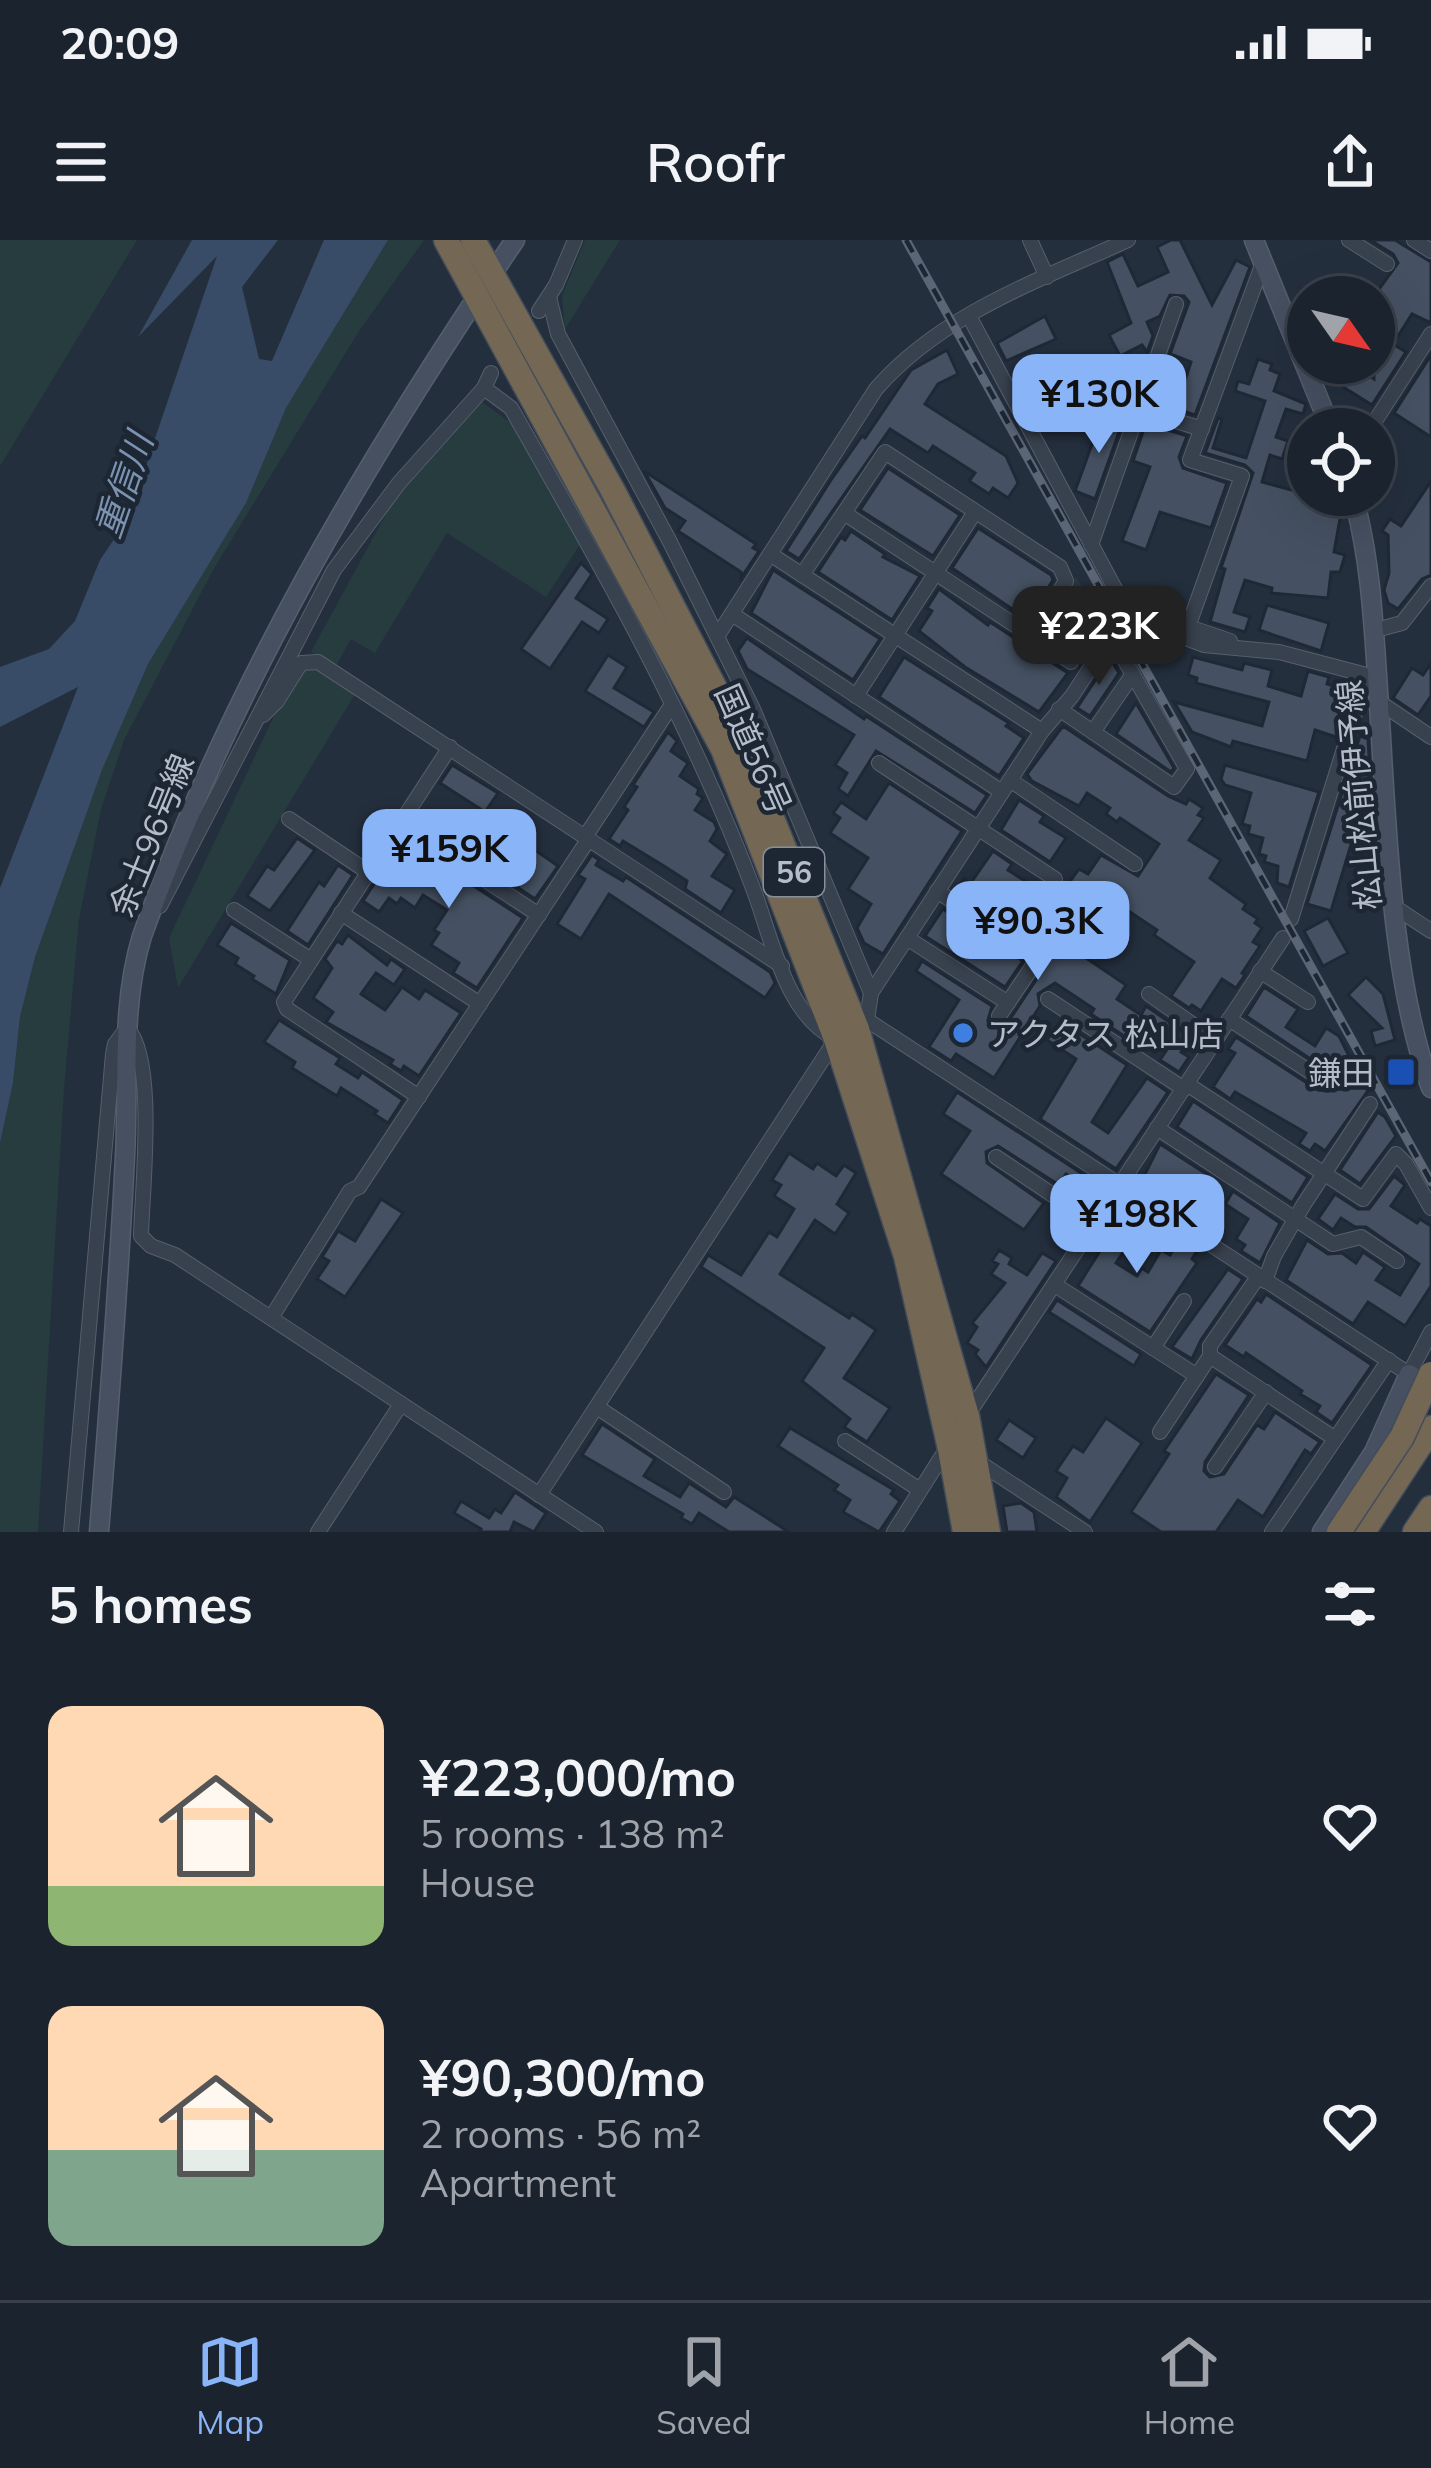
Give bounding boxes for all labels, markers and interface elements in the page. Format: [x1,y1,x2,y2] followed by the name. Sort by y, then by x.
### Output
[60,14,179,70] text: 20:09
[646,128,785,196] text: Roofr
[48,129,114,195] icon: menu
[1317,129,1383,195] icon: share
[1287,276,1395,384] north arrow
[1287,276,1395,516] map controls
[1015,354,1183,456] pin: ¥130K
[1039,368,1159,417] text: ¥130K
[1287,408,1395,516] button: locate
[84,423,163,543] water label: 重信川
[1015,586,1183,688] pin: ¥223K
[1039,600,1159,649] text: ¥223K
[707,677,801,821] street label: 国道56号
[1328,678,1388,912] street label: 松山松前伊予線
[100,748,202,922] street label: 余土96号線
[365,809,533,911] pin: ¥159K
[389,823,509,872] text: ¥159K
[764,848,824,896] road number: 56
[940,881,1136,983] pin: ¥90.3K
[973,895,1103,944] text: ¥90.3K
[987,1013,1224,1054] place label: アクタス 松山店
[950,1020,976,1046] marker: アクタス 松山店
[1308,1052,1374,1093] place label: 鎌田
[1385,1056,1417,1088] marker: 鎌田
[1053,1174,1221,1276] pin: ¥198K
[1077,1188,1197,1237] text: ¥198K
[1317,1571,1383,1637] icon: filters
[48,1572,253,1636] text: 5 homes
[420,1745,736,1809] text: ¥223,000/mo
[144,1754,288,1898] icon: home
[1317,1793,1383,1859] icon: heart
[420,1809,724,1858] text: 5 rooms · 138 m²
[420,1858,535,1907] text: House
[420,2045,705,2109] text: ¥90,300/mo
[144,2054,288,2198] icon: home
[1317,2093,1383,2159] icon: heart
[420,2109,701,2158] text: 2 rooms · 56 m²
[420,2158,616,2207] text: Apartment
[196,2329,264,2442] tab: Map
[656,2329,752,2442] tab: Saved
[1144,2329,1235,2442] tab: Home

